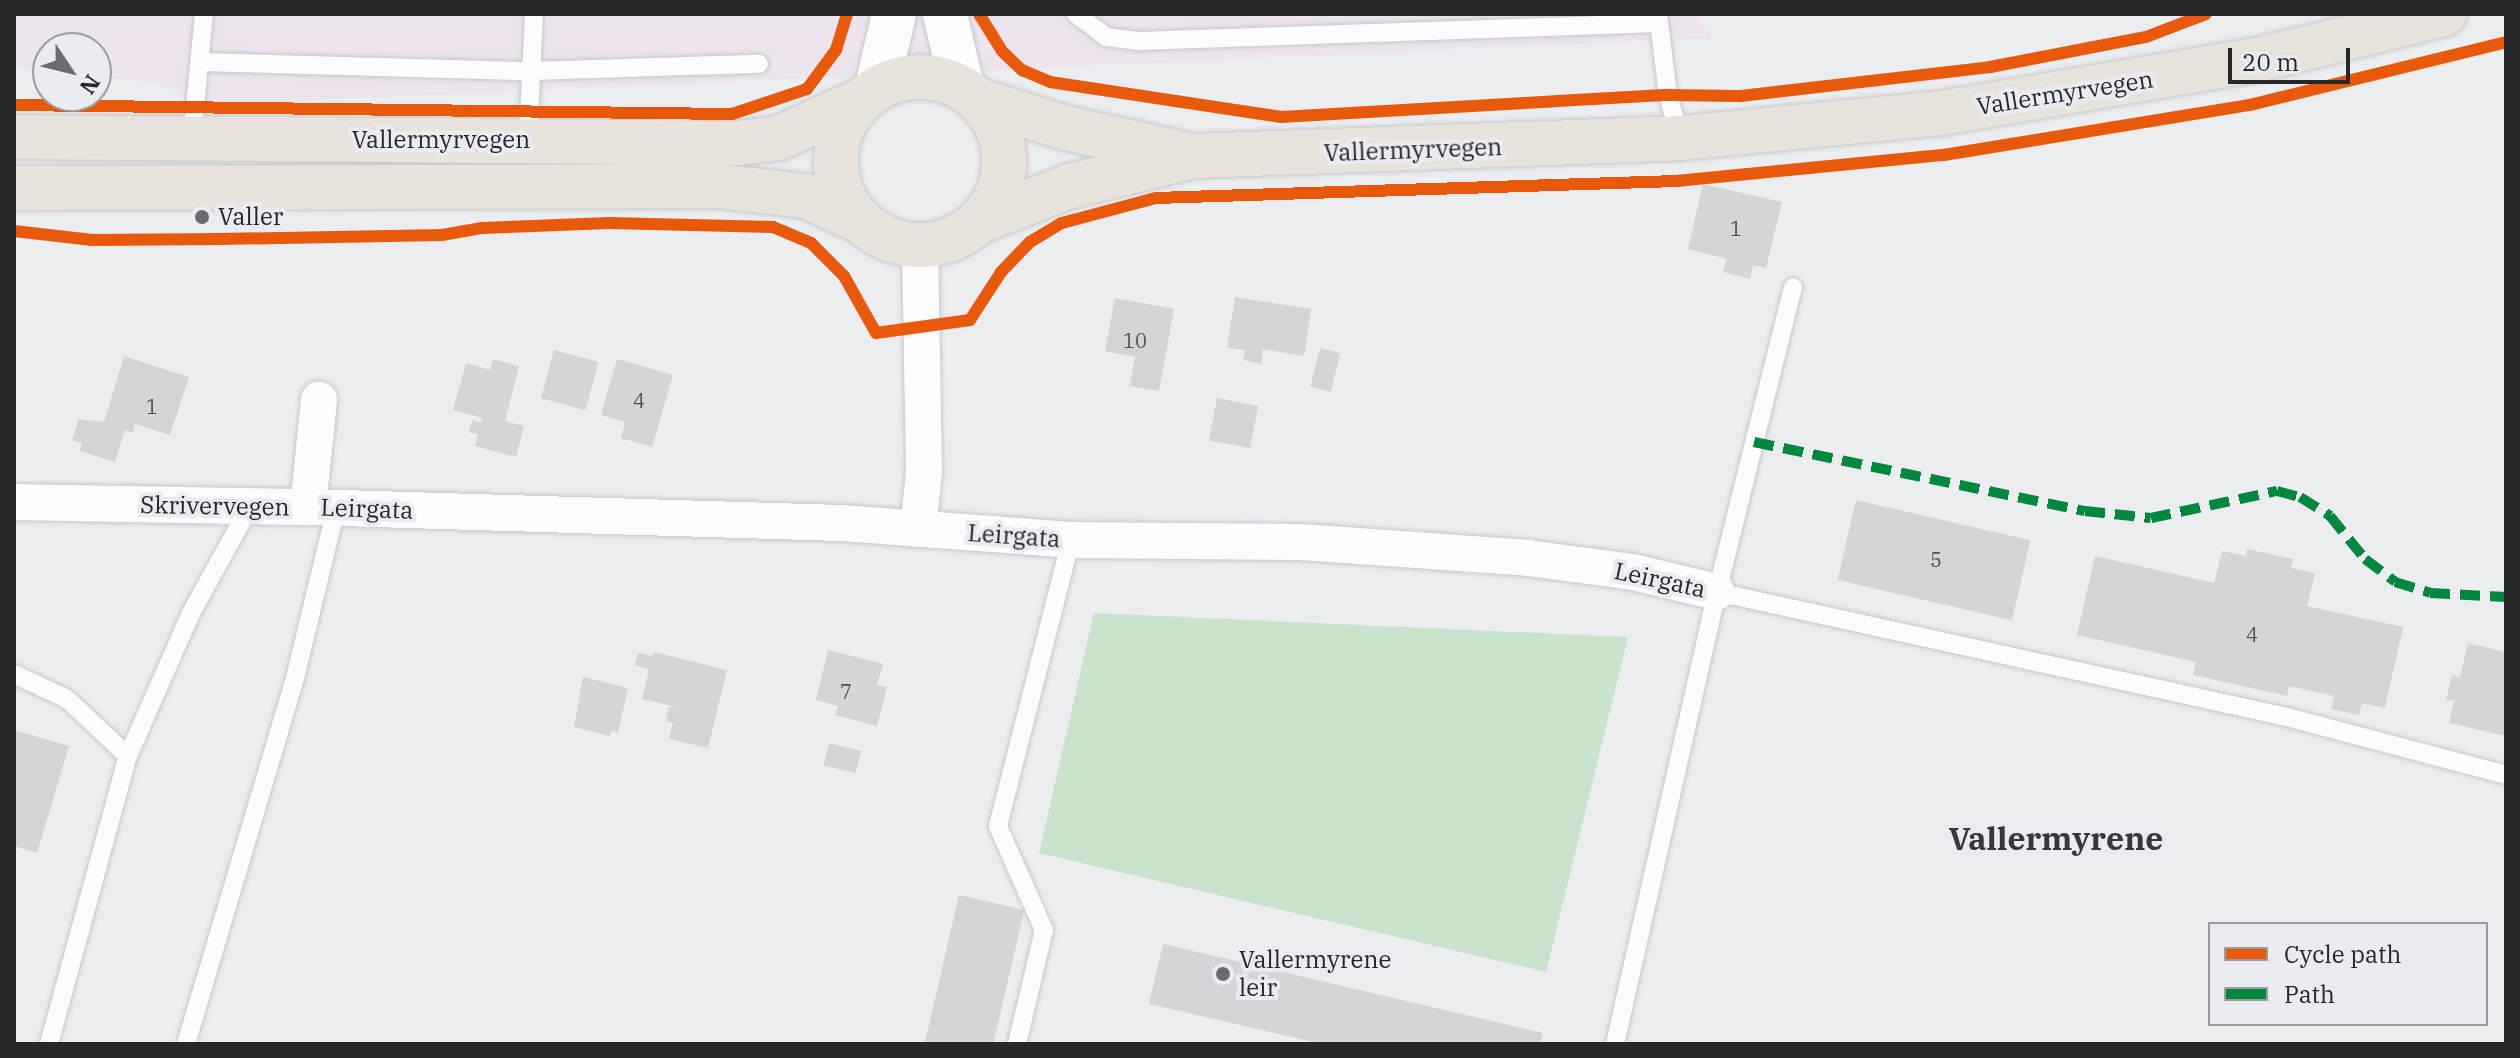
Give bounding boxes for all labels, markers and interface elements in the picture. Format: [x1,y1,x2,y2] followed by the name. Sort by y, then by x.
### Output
[32,32,112,112] north arrow
[2232,32,2354,82] scale bar
[2242,46,2299,78] text: 20 m
[1975,65,2155,121] street label: Vallermyrvegen
[74,69,107,100] text: N
[352,126,530,154] street label: Vallermyrvegen
[1323,132,1503,168] street label: Vallermyrvegen
[218,203,283,231] place label: Valler
[193,208,211,226] marker: Valler
[1730,216,1742,240] house number: 1
[1123,328,1147,352] house number: 10
[633,388,645,412] house number: 4
[146,394,158,418] house number: 1
[140,490,290,522] street label: Skrivervegen
[320,493,414,525] street label: Leirgata
[967,518,1061,554] street label: Leirgata
[1930,547,1942,571] house number: 5
[1612,556,1708,604] street label: Leirgata
[2246,622,2258,646] house number: 4
[840,679,852,703] house number: 7
[1949,819,2163,857] district label: Vallermyrene
[2208,922,2488,1026] legend
[2284,938,2401,970] text: Cycle path
[1239,946,1391,1002] place label: Vallermyrene leir
[1214,965,1232,983] marker: Vallermyrene leir
[2284,978,2335,1010] text: Path

